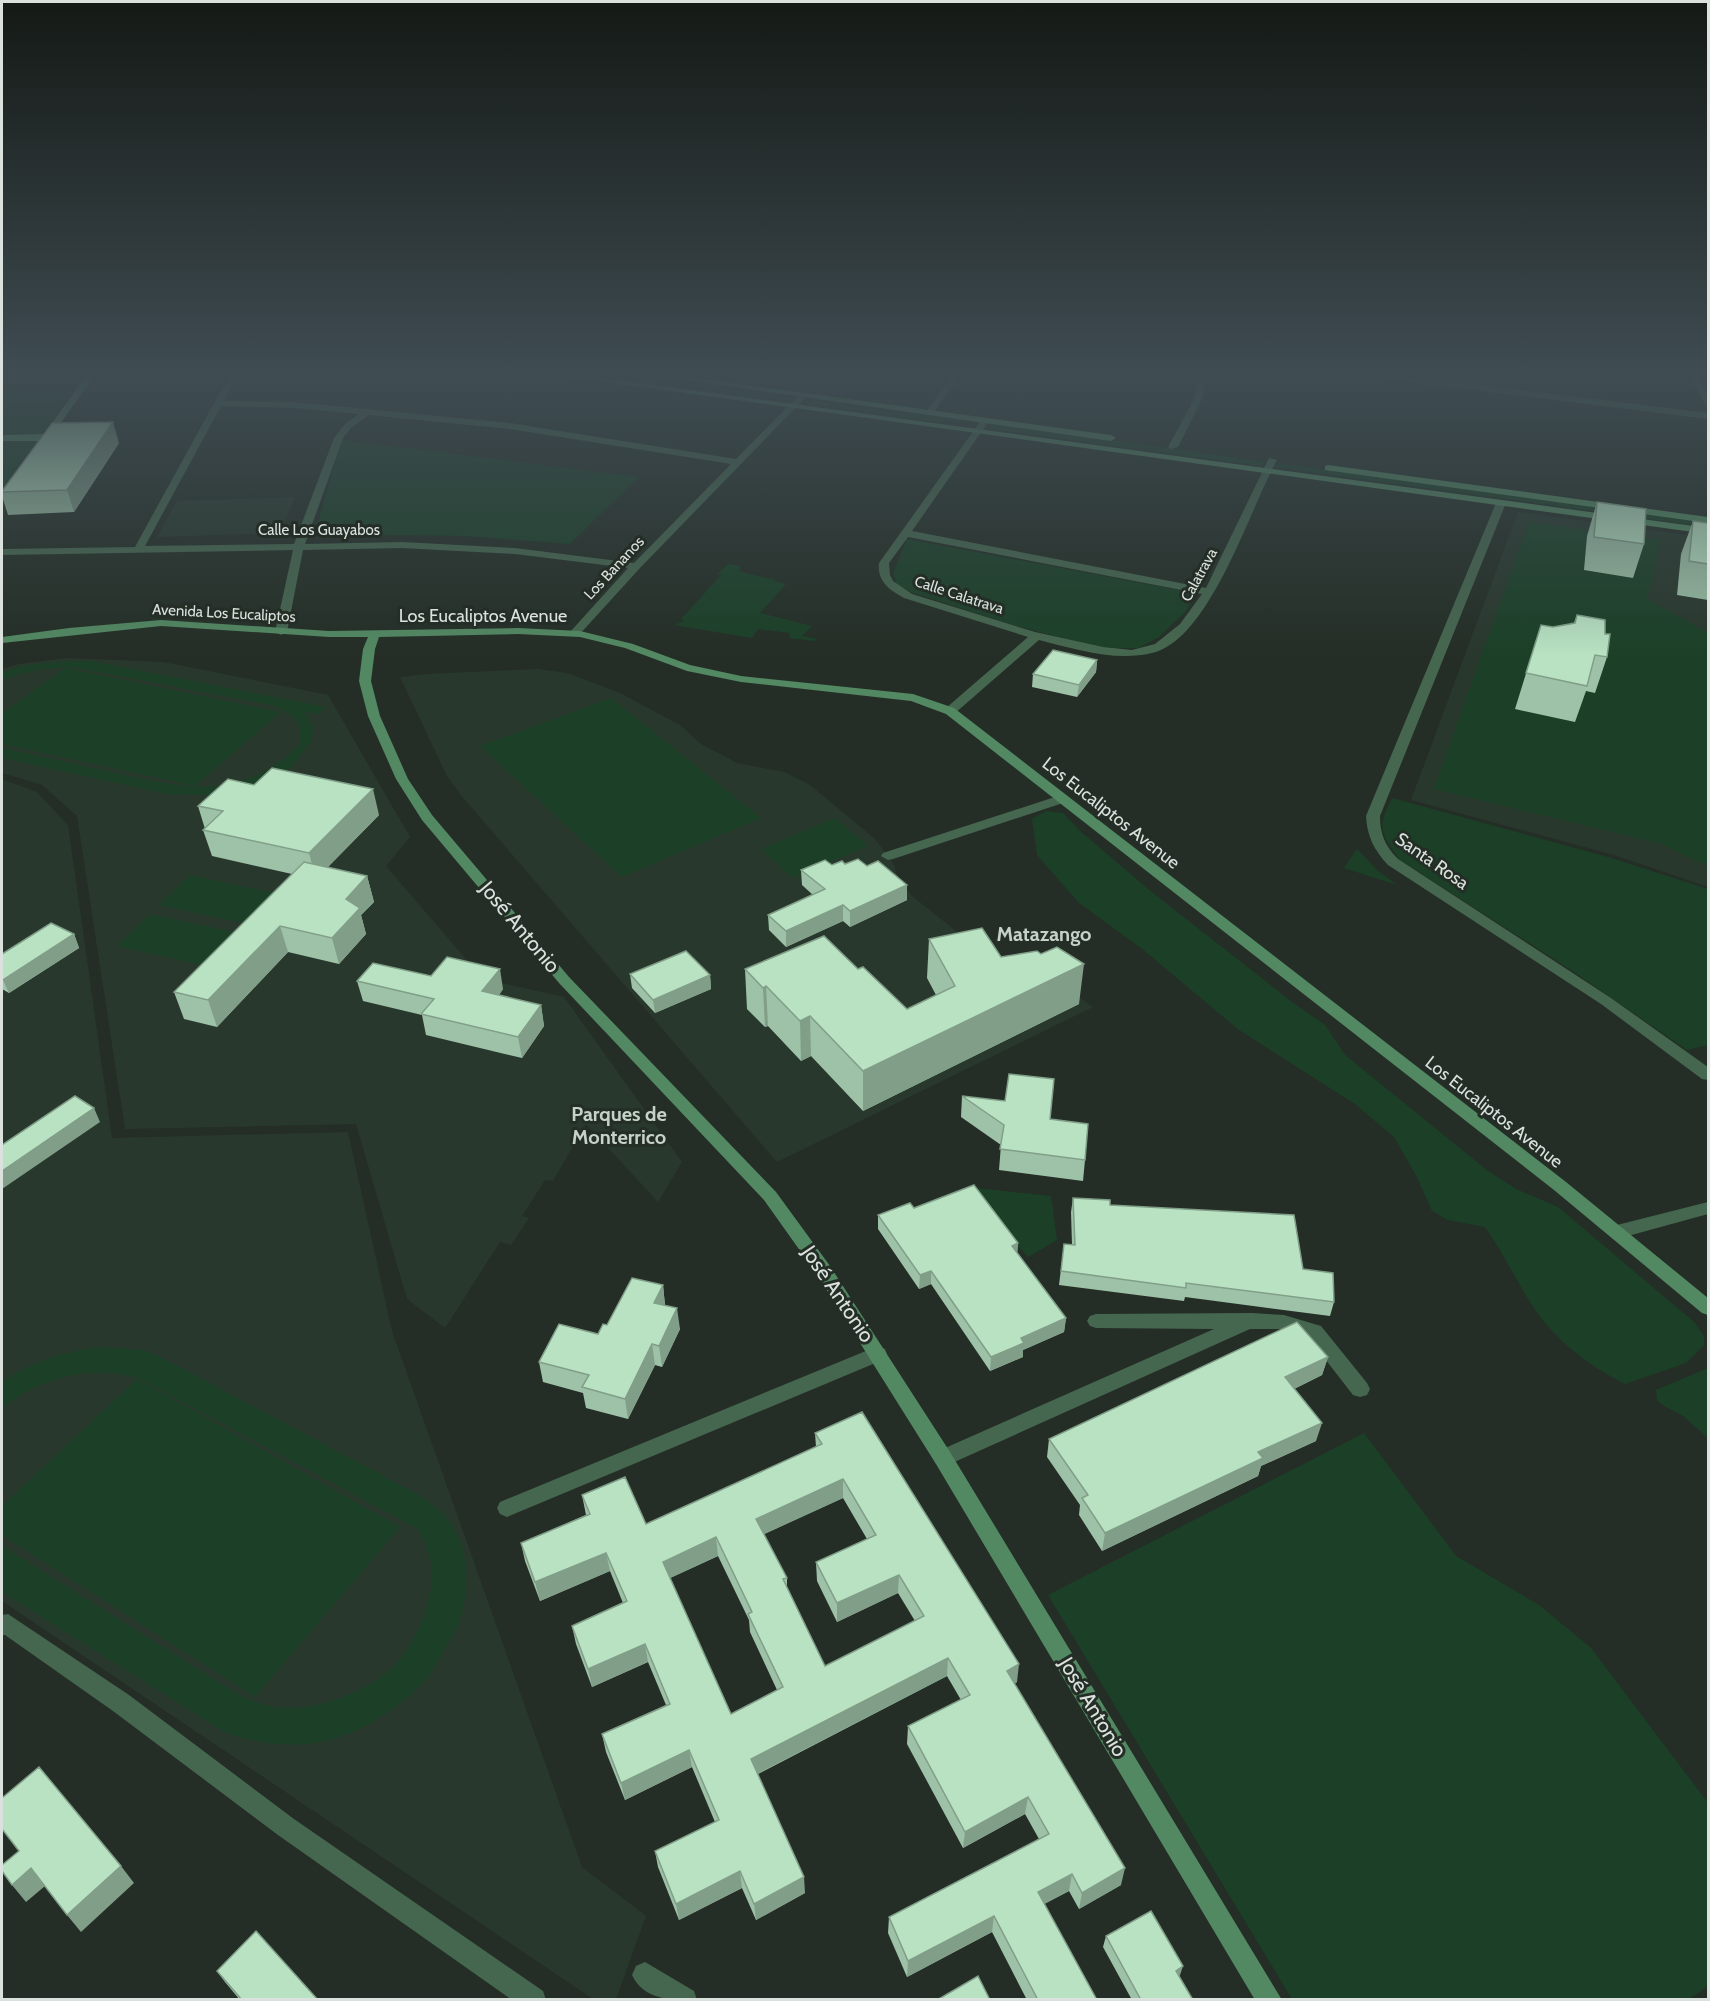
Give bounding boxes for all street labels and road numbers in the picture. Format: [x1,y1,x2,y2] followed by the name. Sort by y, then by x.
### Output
[258,521,380,539] street label: Calle Los Guayabos
[580,533,648,603] street label: Los Bananos
[1177,545,1221,605] street label: Calatrava
[912,572,1007,618] street label: Calle Calatrava
[152,600,296,626] street label: Avenida Los Eucaliptos
[399,605,567,627] street label: Los Eucaliptos Avenue
[1038,752,1184,874] street label: Los Eucaliptos Avenue
[1391,828,1473,894] street label: Santa Rosa
[474,875,566,977] street label: José Antonio
[1421,1051,1567,1173] street label: Los Eucaliptos Avenue
[796,1240,880,1347] street label: José Antonio
[1053,1652,1133,1761] street label: José Antonio

